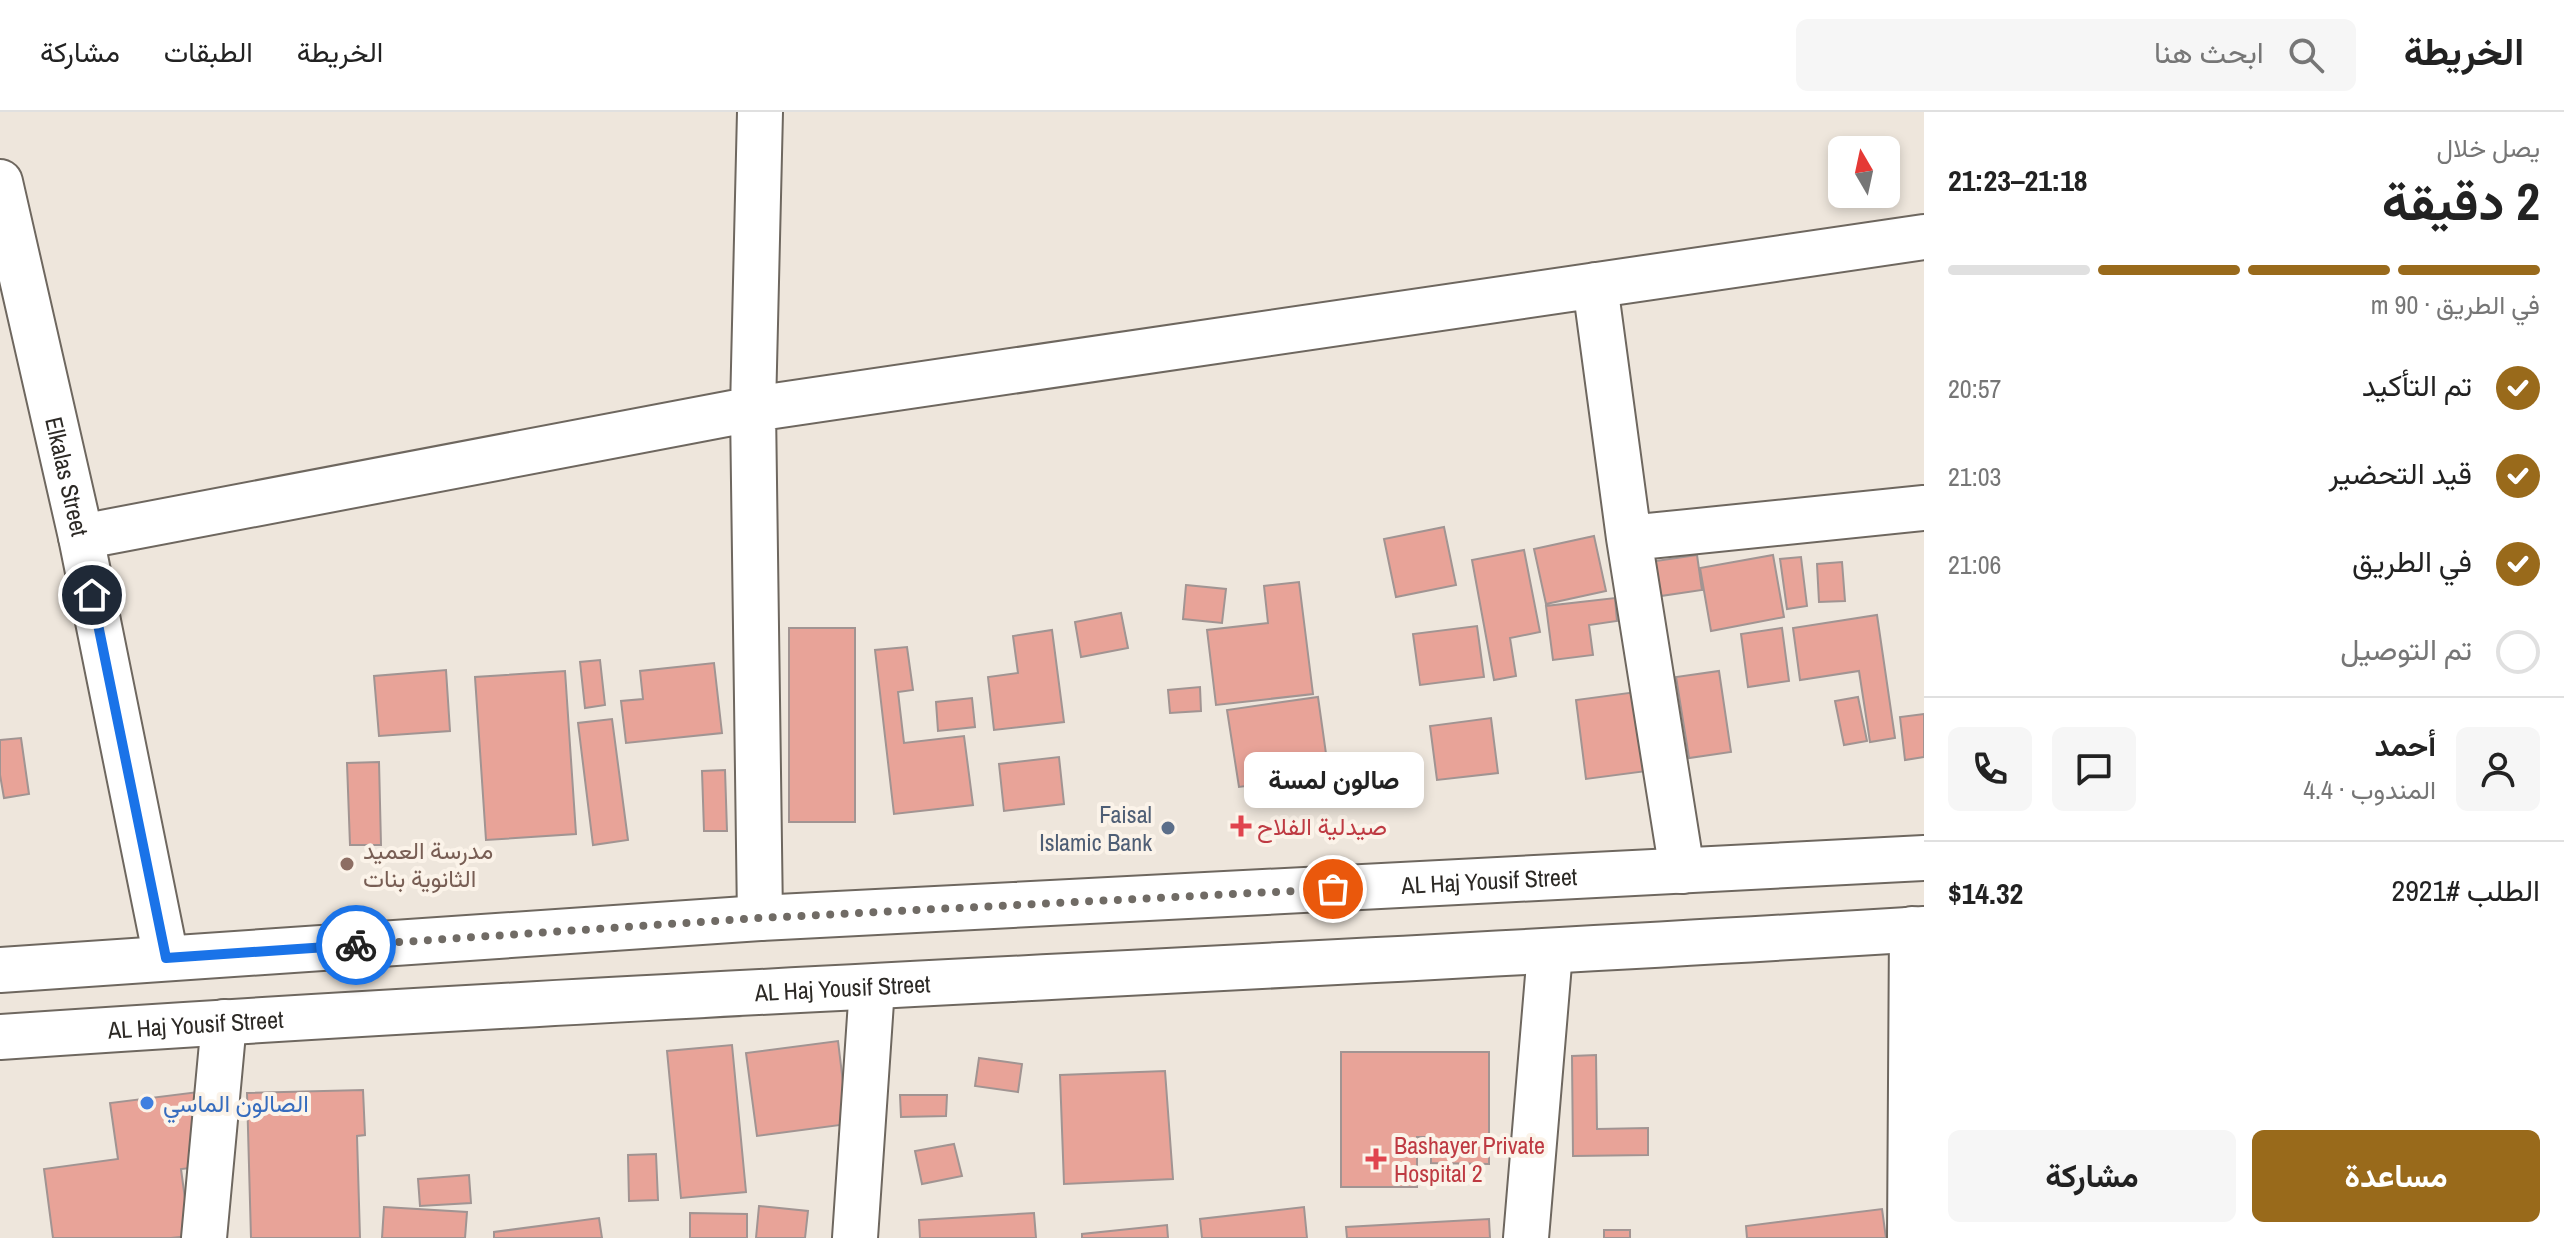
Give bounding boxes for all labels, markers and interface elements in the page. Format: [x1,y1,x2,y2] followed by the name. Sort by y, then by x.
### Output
[1796,19,2356,91] search box
[2404,26,2524,77] text: الخريطة
[2154,32,2264,72] text: ابحث هنا
[40,33,120,71] text: مشاركة
[164,33,253,71] text: الطبقات
[297,33,383,71] text: الخريطة
[2284,33,2328,77] icon: search
[2436,130,2540,165] text: يصل خلال
[1828,136,1900,208] north arrow
[1828,136,1900,208] map controls
[1948,160,2088,200] text: 21:18–21:23
[2382,166,2540,236] text: 2 دقيقة
[2371,287,2540,322] text: في الطريق · 90 m
[2362,365,2472,405] text: تم التأكيد
[2496,366,2540,410] icon: check
[1948,371,2001,406] text: 20:57
[38,414,96,540] street label: Elkalas Street
[2329,453,2472,493] text: قيد التحضير
[2496,454,2540,498] icon: check
[1948,459,2001,494] text: 21:03
[2352,541,2472,581] text: في الطريق
[2496,542,2540,586] icon: check
[1948,547,2001,582] text: 21:06
[58,561,126,629] pin
[70,573,114,617] icon: home
[2340,629,2472,669] text: تم التوصيل
[2374,725,2436,765] text: أحمد
[1948,727,2032,811] button: phone
[2052,727,2136,811] button: chat
[2456,727,2540,811] button: person
[1243,753,1423,809] callout: صالون لمسة
[1268,762,1400,797] text: صالون لمسة
[2303,772,2436,807] text: المندوب · 4.4
[1039,798,1152,858] place label: Faisal Islamic Bank
[1257,810,1387,843] place label: صيدلية الفلاح
[1232,817,1250,835] marker: صيدلية الفلاح
[1159,819,1177,837] marker: Faisal Islamic Bank
[363,834,493,894] place label: مدرسة العميد الثانوية بنات
[338,855,356,873] marker: مدرسة العميد الثانوية بنات
[1299,855,1367,923] pin
[1400,860,1578,901] street label: AL Haj Yousif Street
[1311,867,1355,911] icon: bag
[2391,870,2540,910] text: الطلب #2921
[1948,873,2023,913] text: $14.32
[316,905,396,985] courier
[334,923,378,967] icon: bike
[753,967,932,1008] street label: AL Haj Yousif Street
[106,1003,285,1046] street label: AL Haj Yousif Street
[163,1087,309,1123] place label: الصالون الماسي
[138,1094,156,1112] marker: الصالون الماسي
[1394,1129,1545,1189] place label: Bashayer Private Hospital 2
[1948,1130,2236,1222] button: مشاركة
[2252,1130,2540,1222] button: مساعدة
[1365,1148,1387,1170] marker: Bashayer Private Hospital 2

